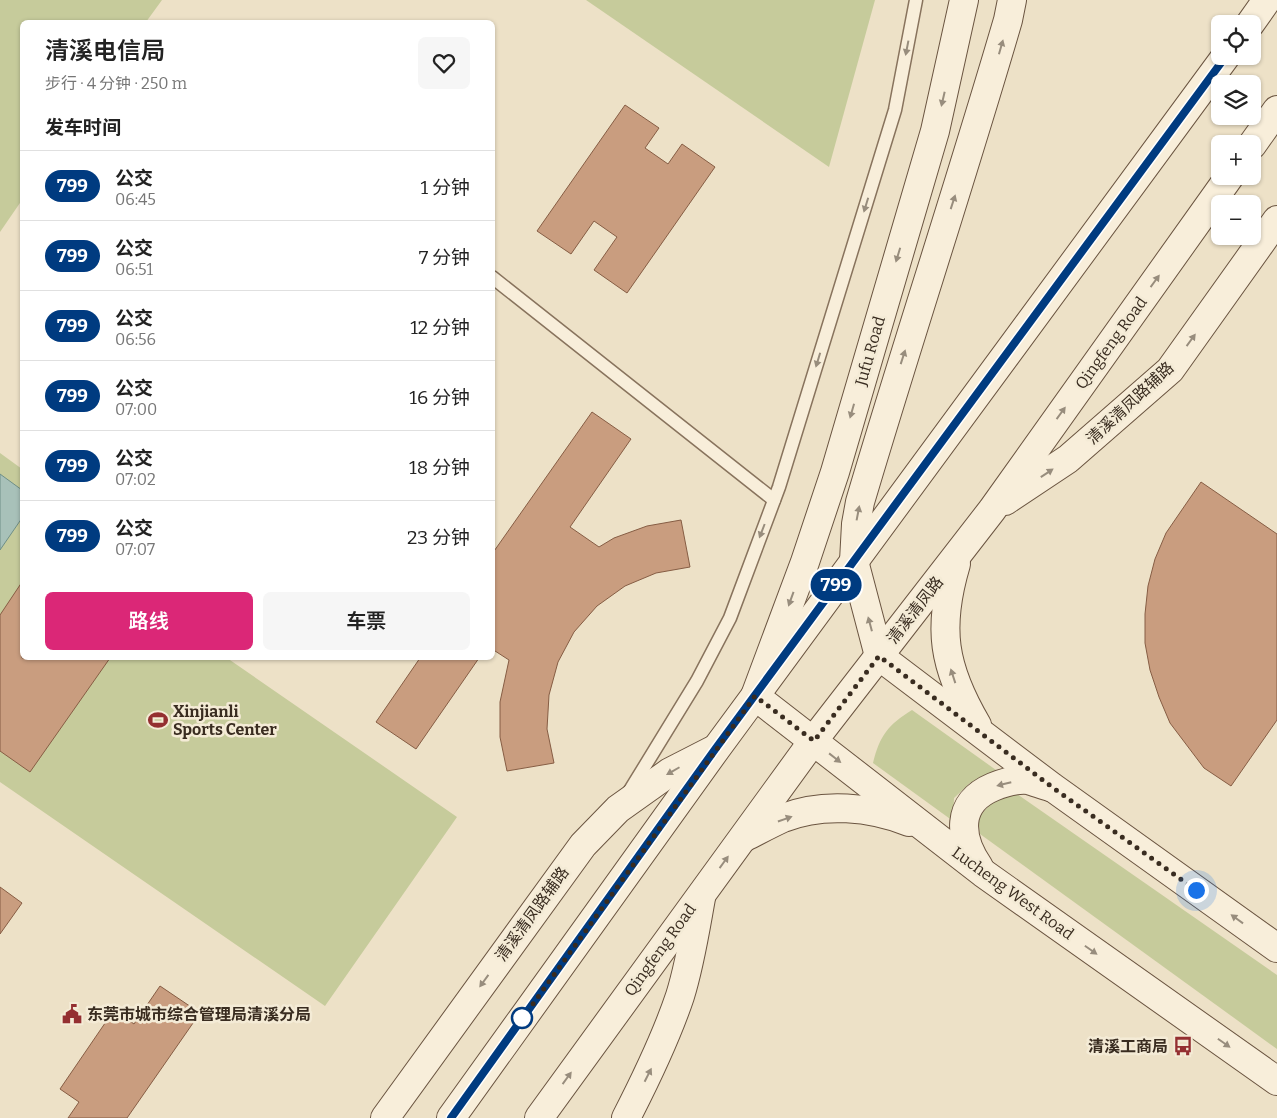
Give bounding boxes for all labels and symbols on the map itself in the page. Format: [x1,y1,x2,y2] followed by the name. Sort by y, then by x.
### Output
[997,39,1005,54] one-way arrow
[903,40,911,55] one-way arrow
[938,91,946,107] one-way arrow
[950,195,957,210] one-way arrow
[861,197,869,212] one-way arrow
[894,248,902,263] one-way arrow
[1150,274,1160,288] one-way arrow
[1071,293,1151,393] street label: Qingfeng Road
[851,314,889,389] street label: Jufu Road
[1186,333,1196,347] one-way arrow
[900,349,907,364] one-way arrow
[813,353,821,368] one-way arrow
[1083,358,1177,448] street label: 清溪清凤路辅路
[848,404,856,419] one-way arrow
[1055,407,1065,420] one-way arrow
[1040,468,1053,478] one-way arrow
[854,505,862,520] one-way arrow
[758,524,766,539] one-way arrow
[807,569,865,601] line badge: 799
[883,573,947,647] street label: 清溪清凤路
[787,592,795,607] one-way arrow
[866,617,874,632] one-way arrow
[949,668,957,683] one-way arrow
[173,702,277,739] place label: Xinjianli Sports Center
[147,709,169,731] sports icon: Xinjianli Sports Center
[828,752,841,763] one-way arrow
[666,767,680,775] one-way arrow
[997,780,1012,788] one-way arrow
[778,814,793,822] one-way arrow
[949,843,1078,944] street label: Lucheng West Road
[719,855,729,869] one-way arrow
[491,863,573,965] street label: 清溪清凤路辅路
[1184,878,1209,903] your location
[620,900,700,1000] street label: Qingfeng Road
[1230,914,1244,924] one-way arrow
[1084,944,1097,955] one-way arrow
[479,974,489,987] one-way arrow
[61,1003,83,1025] public building icon: 东莞市城市综合管理局清溪分局
[87,1005,311,1024] place label: 东莞市城市综合管理局清溪分局
[511,1007,533,1029] unlabelled marker
[1172,1035,1194,1057] bus stop icon: 清溪工商局
[1088,1037,1168,1056] place label: 清溪工商局
[1217,1038,1231,1048] one-way arrow
[644,1068,652,1082] one-way arrow
[562,1072,572,1085] one-way arrow

